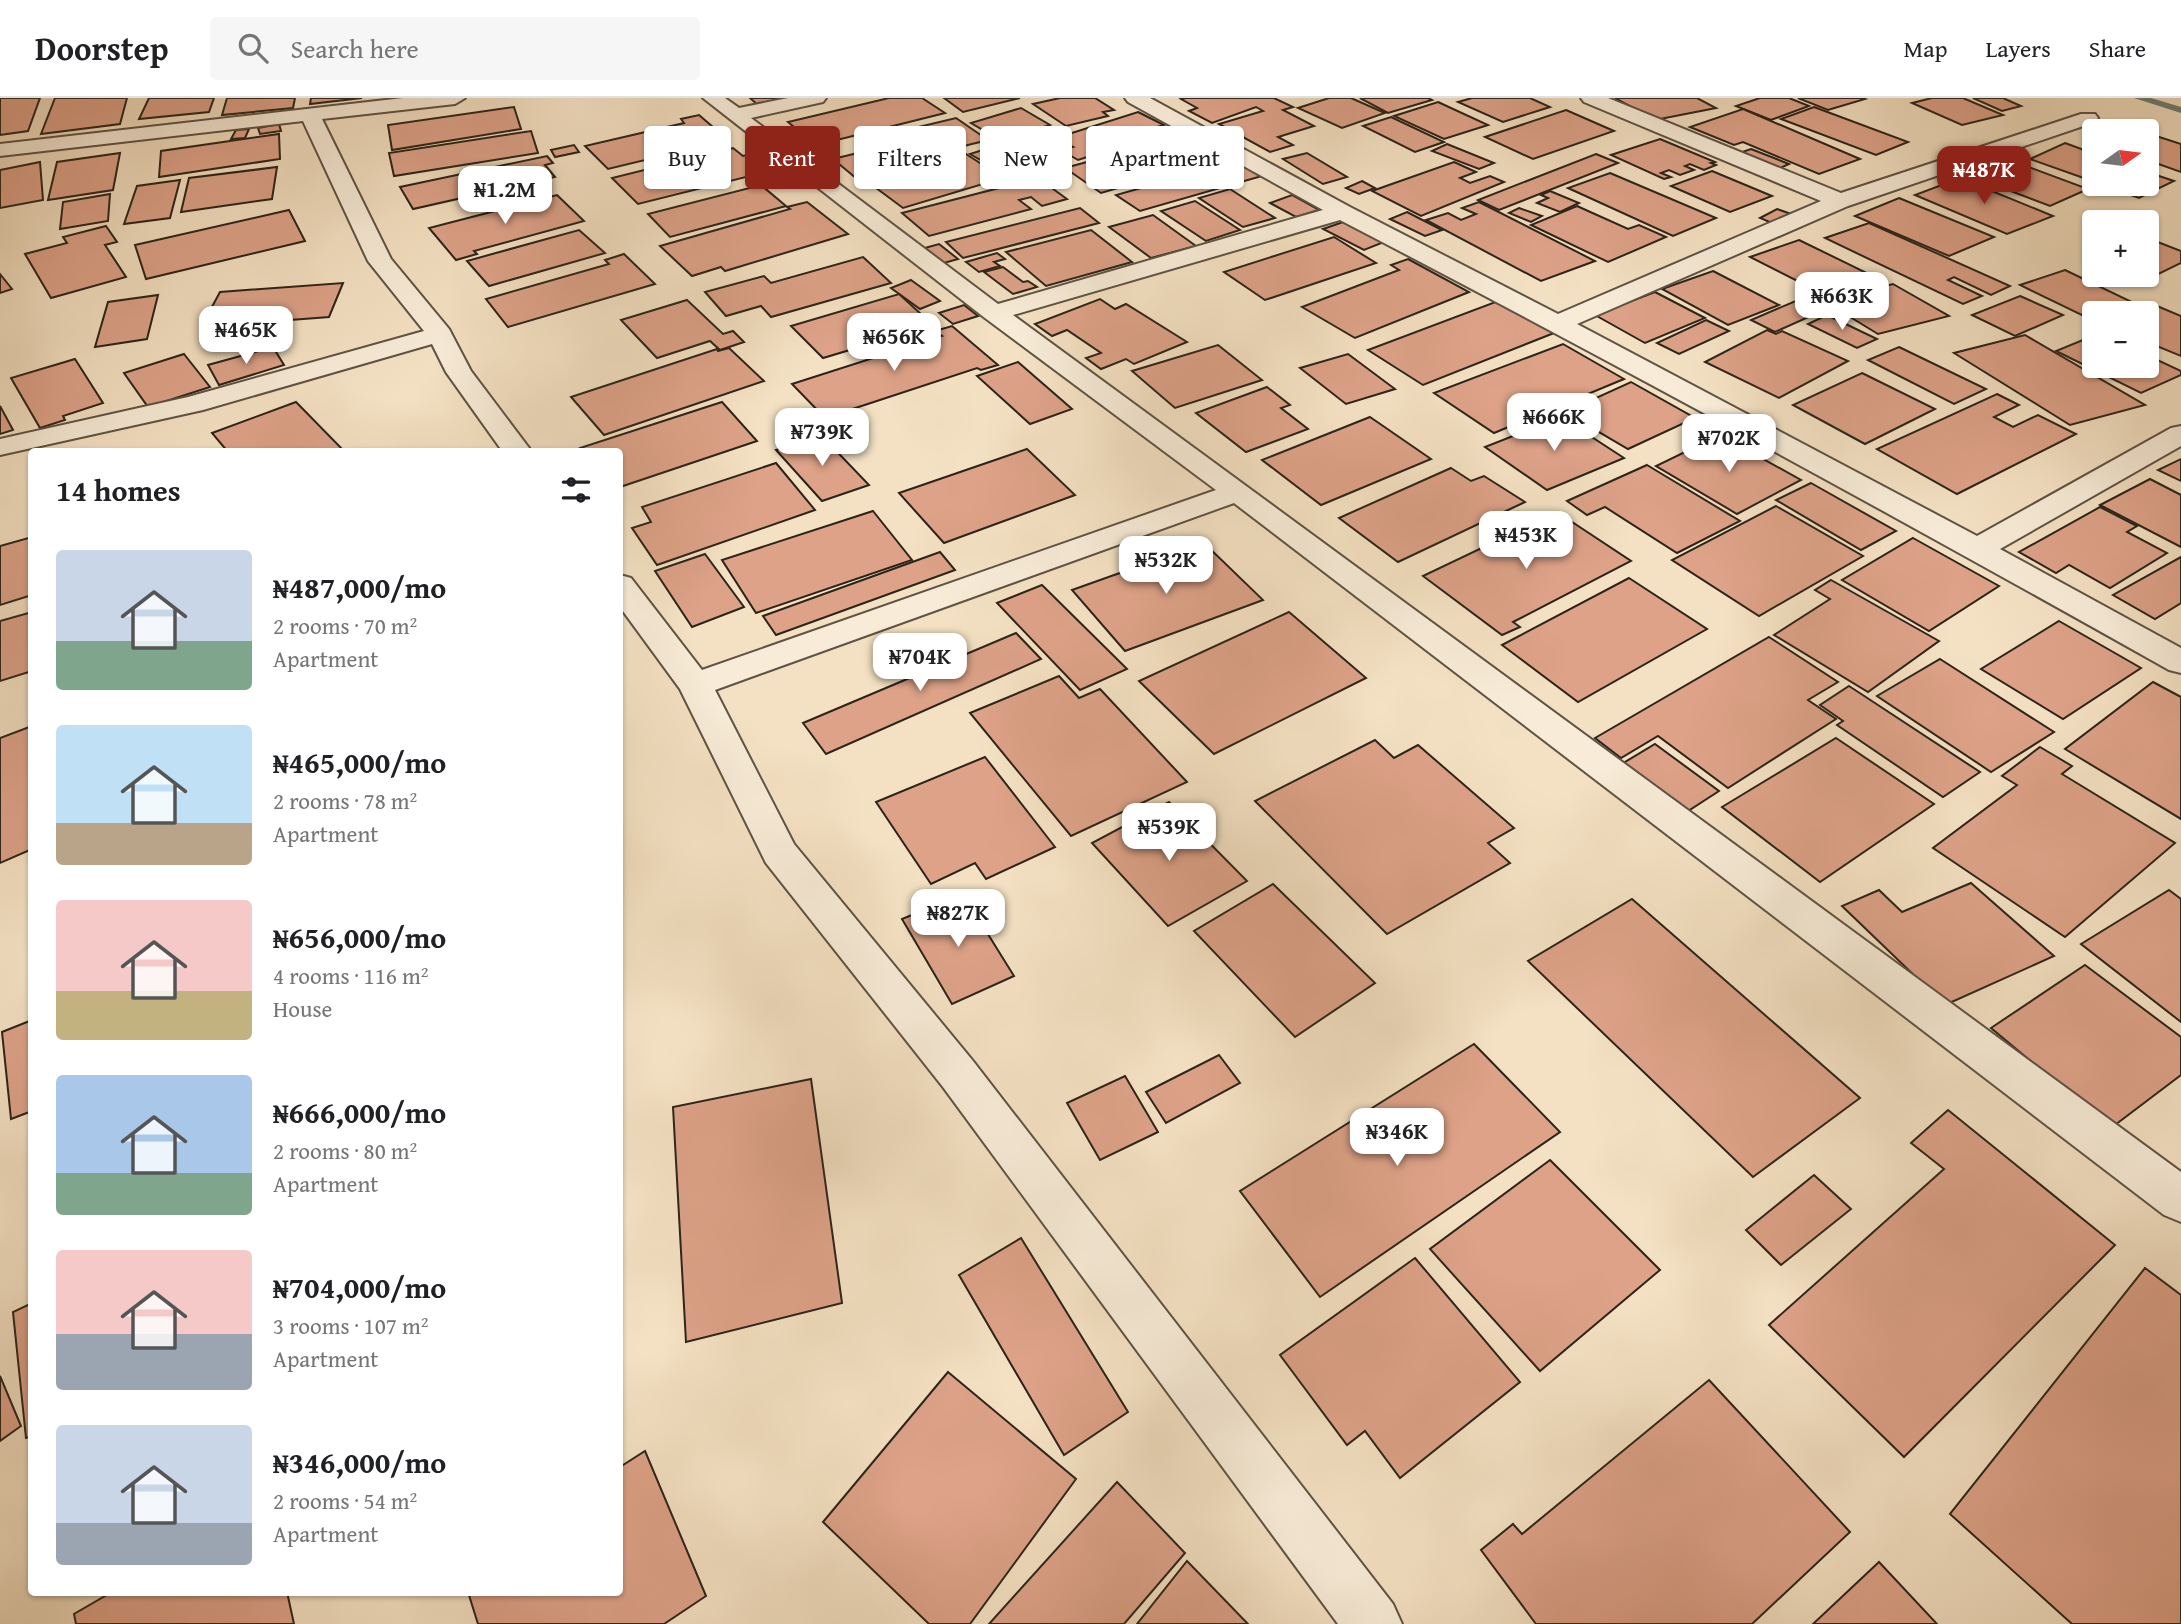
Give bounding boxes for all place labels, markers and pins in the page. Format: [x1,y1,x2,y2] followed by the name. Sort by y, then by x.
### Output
[1935,146,2033,206] pin: ₦487K
[456,166,554,226] pin: ₦1.2M
[1793,272,1891,332] pin: ₦663K
[197,306,295,366] pin: ₦465K
[845,314,943,373] pin: ₦656K
[1505,394,1603,453] pin: ₦666K
[773,408,871,468] pin: ₦739K
[1680,414,1778,474] pin: ₦702K
[1477,512,1575,571] pin: ₦453K
[1117,536,1215,596] pin: ₦532K
[871,634,969,693] pin: ₦704K
[1120,804,1218,863] pin: ₦539K
[909,890,1007,949] pin: ₦827K
[1348,1108,1446,1168] pin: ₦346K

